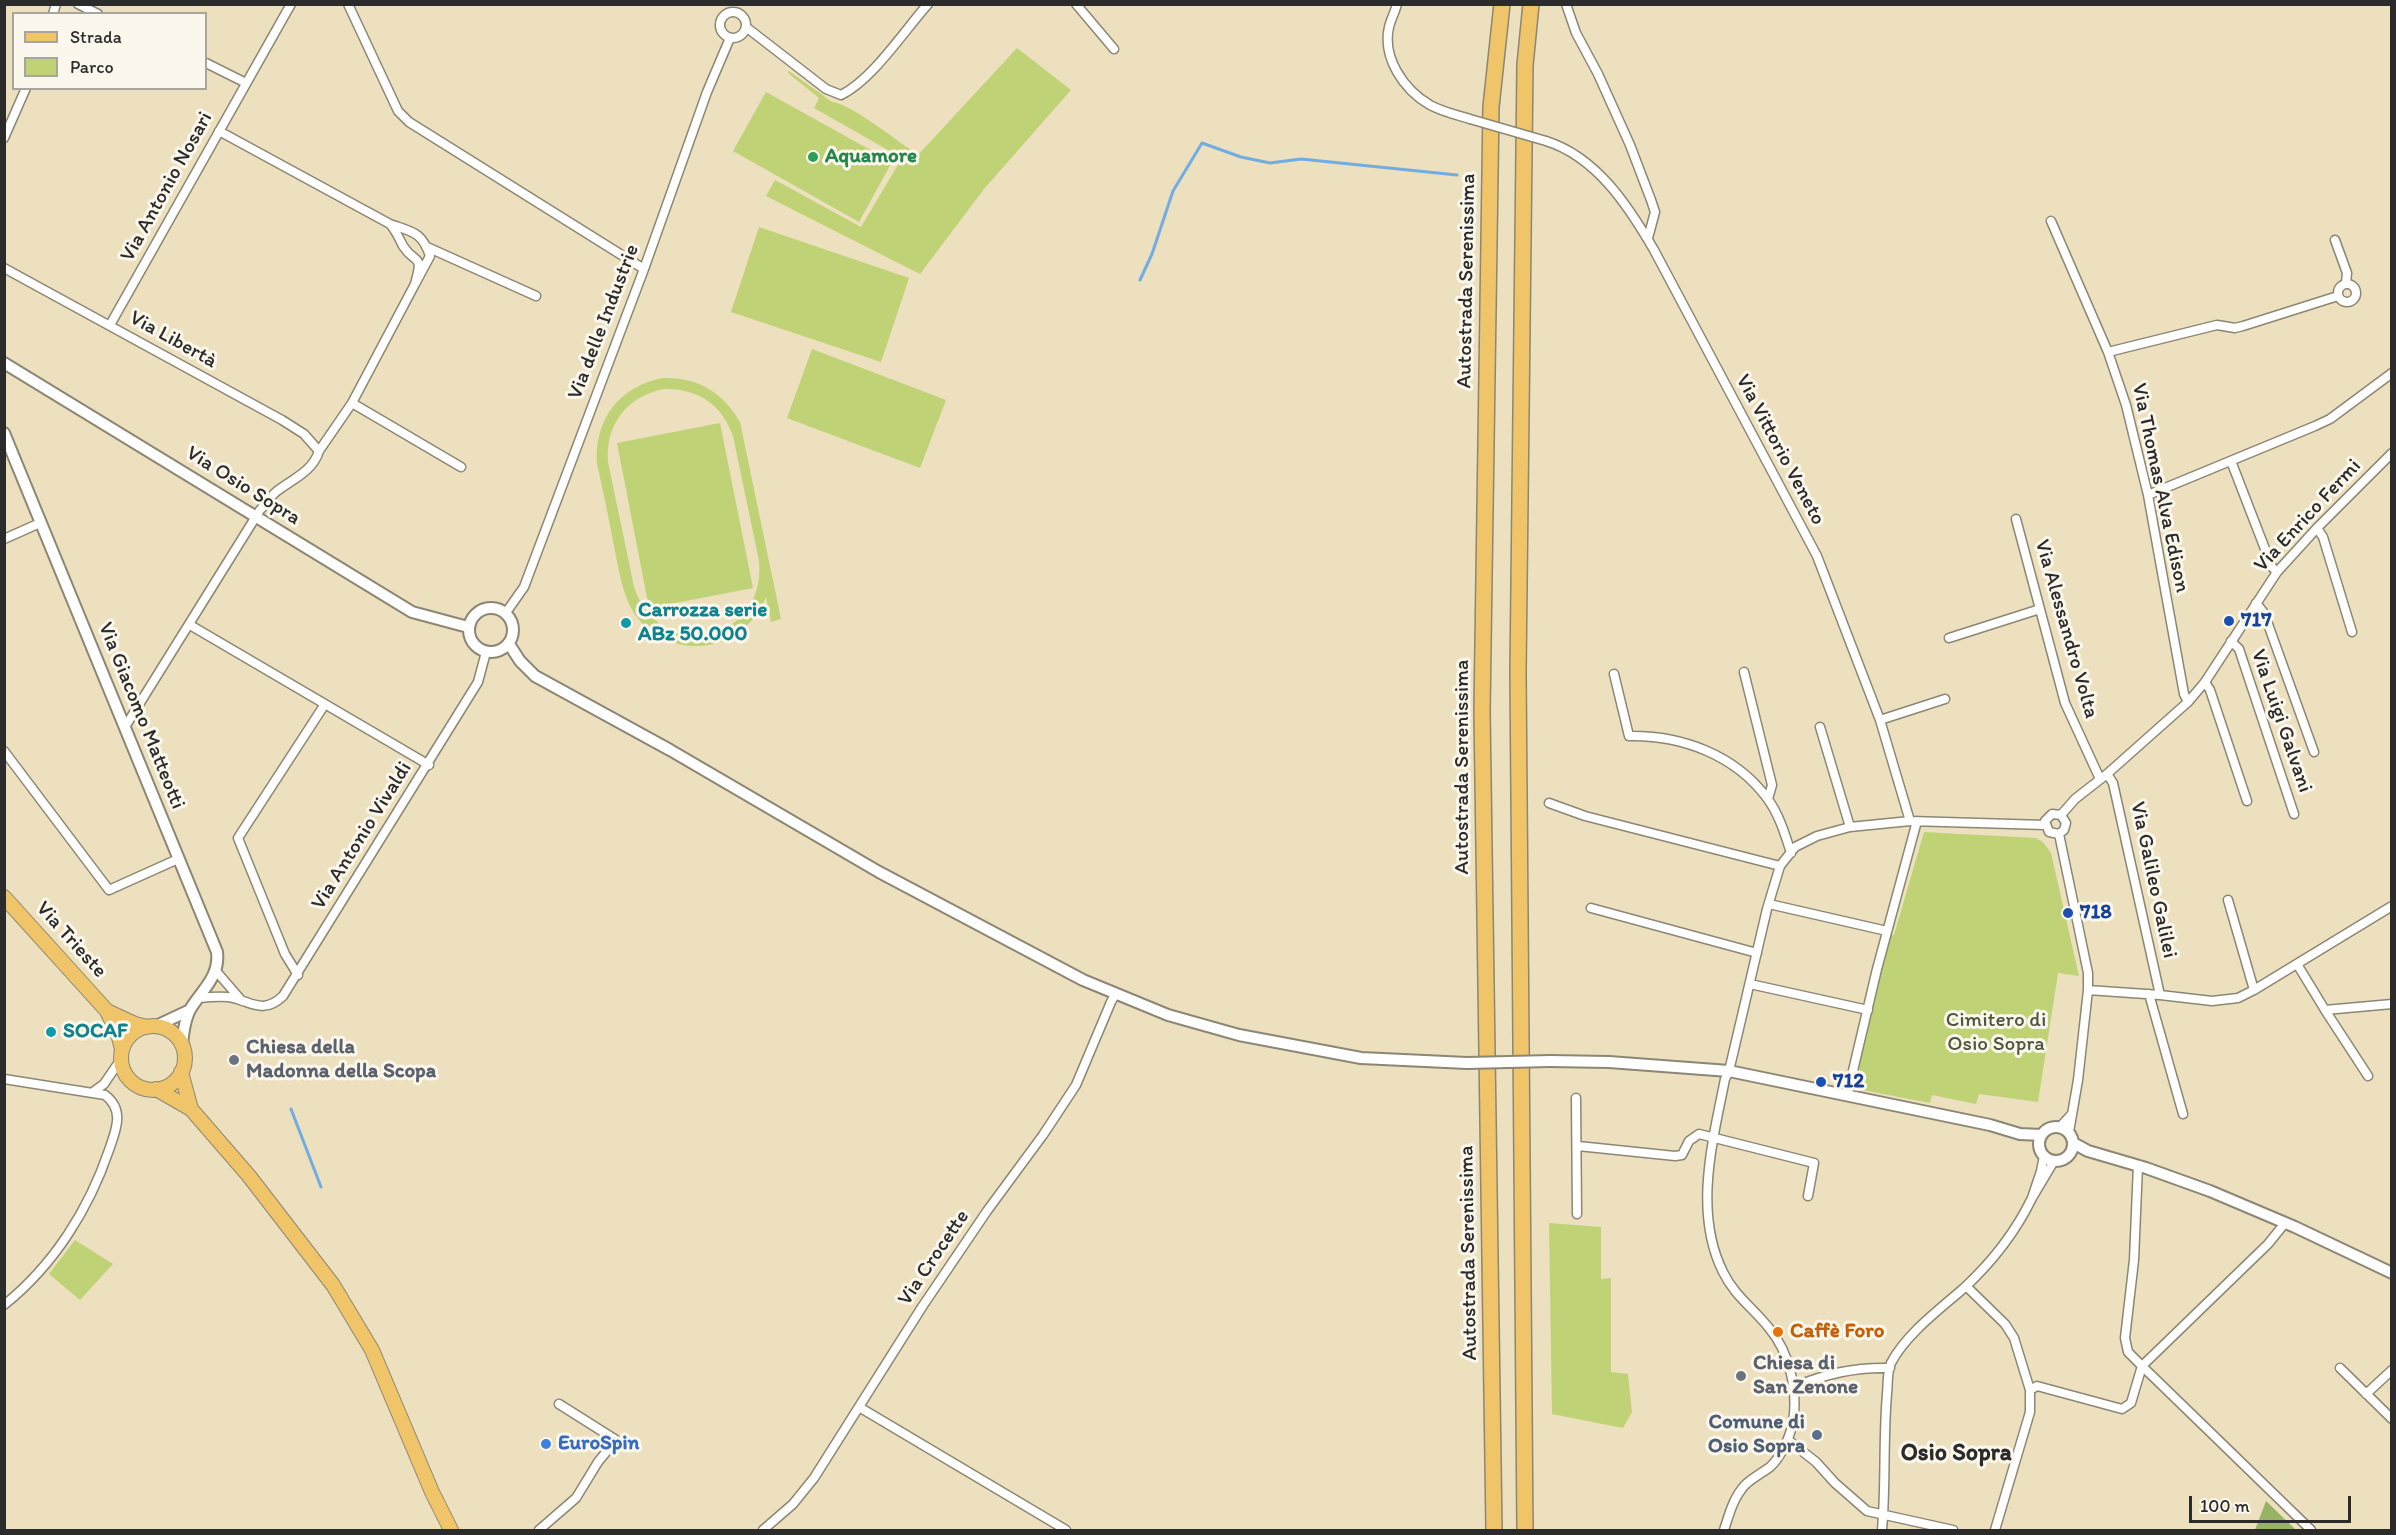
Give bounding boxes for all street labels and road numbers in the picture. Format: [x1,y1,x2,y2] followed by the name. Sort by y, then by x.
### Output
[115,108,219,266] street label: Via Antonio Nosari
[1453,173,1481,389] street label: Autostrada Serenissima
[563,241,645,403] street label: Via delle Industrie
[125,306,221,374] street label: Via Libertà
[1730,370,1830,530] street label: Via Vittorio Veneto
[2126,381,2194,595] street label: Via Thomas Alva Edison
[181,441,305,531] street label: Via Osio Sopra
[2249,454,2367,578] street label: Via Enrico Fermi
[2028,537,2104,721] street label: Via Alessandro Volta
[92,619,190,813] street label: Via Giacomo Matteotti
[2245,646,2317,796] street label: Via Luigi Galvani
[1450,660,1476,874] street label: Autostrada Serenissima
[306,757,418,915] street label: Via Antonio Vivaldi
[2124,799,2182,961] street label: Via Galileo Galilei
[30,897,112,983] street label: Via Trieste
[1455,1145,1483,1361] street label: Autostrada Serenissima
[893,1205,975,1311] street label: Via Crocette

